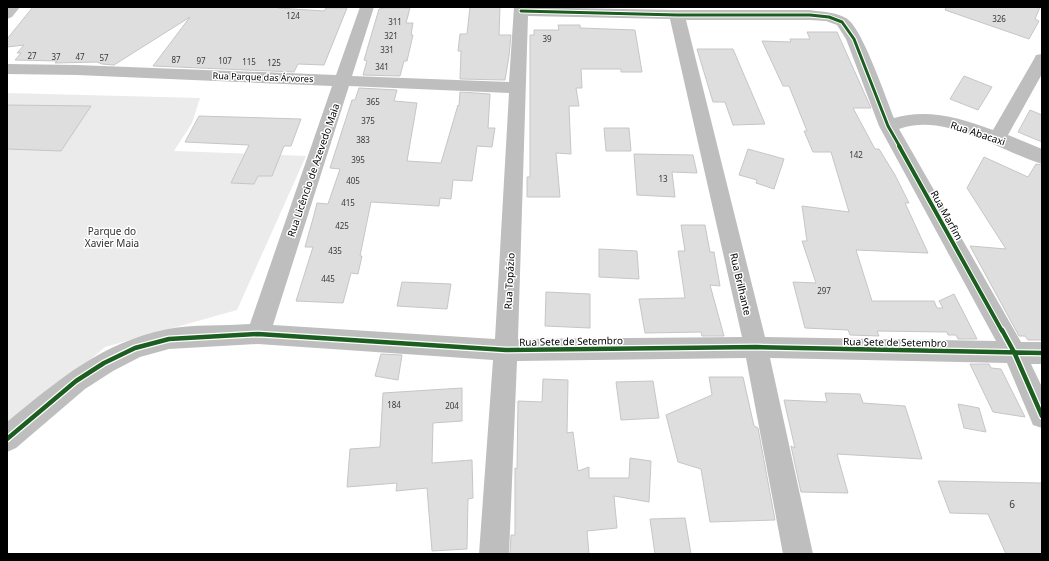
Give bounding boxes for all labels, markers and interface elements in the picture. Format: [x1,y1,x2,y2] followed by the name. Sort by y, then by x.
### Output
[286,10,300,21] house number: 124
[992,13,1006,24] house number: 326
[388,16,402,27] house number: 311
[384,30,398,41] house number: 321
[542,33,552,44] house number: 39
[380,44,394,55] house number: 331
[27,50,37,61] house number: 27
[51,51,61,62] house number: 37
[75,51,85,62] house number: 47
[99,52,109,63] house number: 57
[171,54,181,65] house number: 87
[196,55,206,66] house number: 97
[218,55,232,66] house number: 107
[242,56,256,67] house number: 115
[267,57,281,68] house number: 125
[375,61,389,72] house number: 341
[212,69,314,85] street label: Rua Parque das Árvores
[366,96,380,107] house number: 365
[284,101,342,239] street label: Rua Licêncio de Azevedo Maia
[361,115,375,126] house number: 375
[949,118,1007,148] street label: Rua Abacaxi
[356,134,370,145] house number: 383
[849,149,863,160] house number: 142
[351,154,365,165] house number: 395
[658,173,668,184] house number: 13
[346,175,360,186] house number: 405
[928,188,966,242] street label: Rua Marfim
[341,197,355,208] house number: 415
[335,220,349,231] house number: 425
[85,224,139,250] park label: Parque do Xavier Maia
[328,245,342,256] house number: 435
[727,251,755,317] street label: Rua Brilhante
[501,252,517,310] street label: Rua Topázio
[321,273,335,284] house number: 445
[817,285,831,296] house number: 297
[519,333,623,349] street label: Rua Sete de Setembro
[843,334,947,350] street label: Rua Sete de Setembro
[387,399,401,410] house number: 184
[445,400,459,411] house number: 204
[1009,497,1015,511] house number: 6

